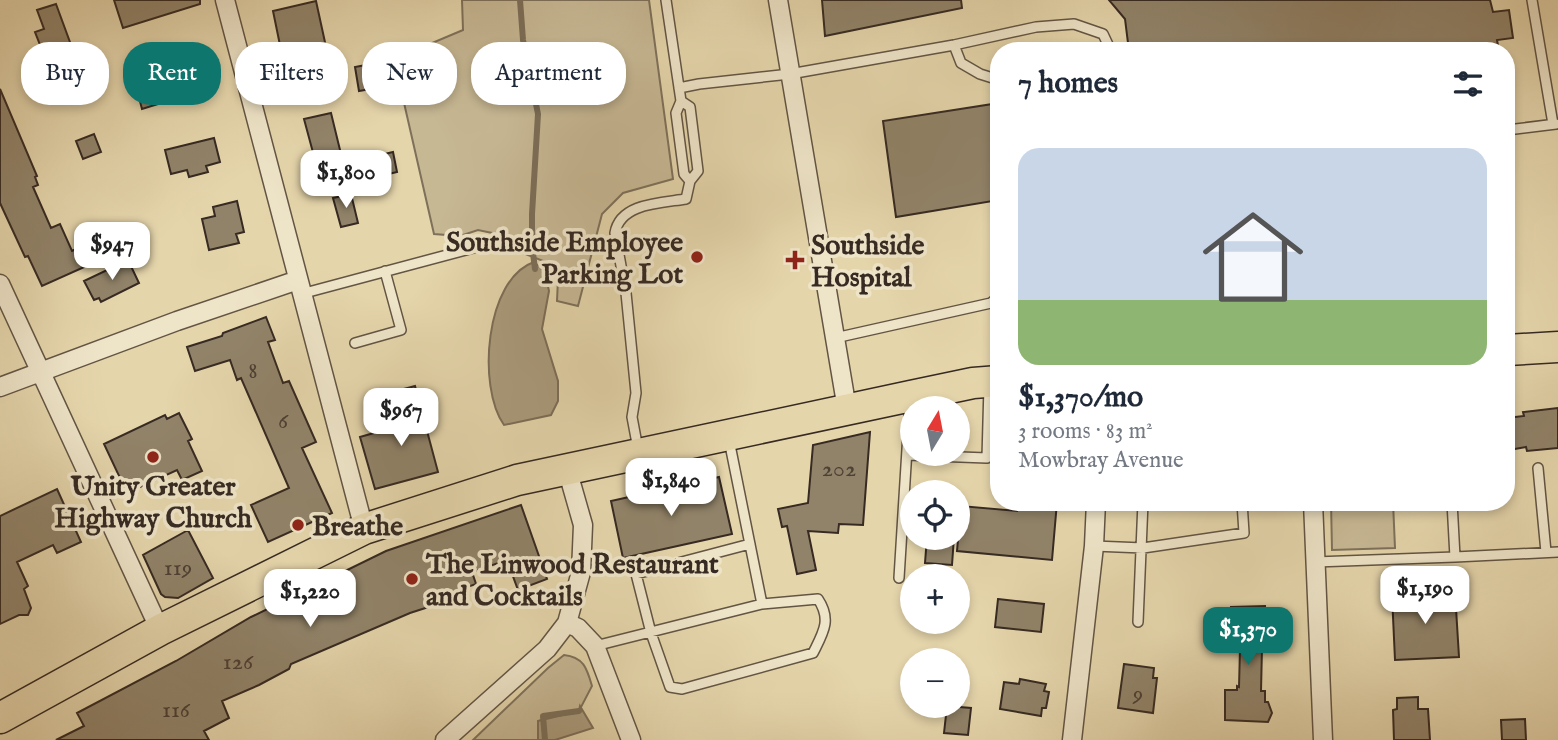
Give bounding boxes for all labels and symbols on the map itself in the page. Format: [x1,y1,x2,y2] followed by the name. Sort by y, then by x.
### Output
[289,150,403,210] pin: $1,800
[71,222,153,282] pin: $947
[446,226,683,293] place label: Southside Employee Parking Lot
[811,229,925,296] place label: Southside Hospital
[689,249,705,265] marker: Southside Employee Parking Lot
[785,250,805,270] marker: Southside Hospital
[248,356,258,387] house number: 8
[360,388,442,448] pin: $967
[900,396,970,466] north arrow
[278,406,289,437] house number: 6
[145,449,161,465] marker: Unity Greater Highway Church
[822,454,856,485] house number: 202
[614,458,728,518] pin: $1,840
[54,470,253,537] place label: Unity Greater Highway Church
[312,510,403,545] place label: Breathe
[290,517,306,533] marker: Breathe
[425,548,719,615] place label: The Linwood Restaurant and Cocktails
[164,553,192,584] house number: 119
[1368,566,1482,626] pin: $1,190
[253,570,367,629] pin: $1,220
[404,571,420,587] marker: The Linwood Restaurant and Cocktails
[1191,608,1305,667] pin: $1,370
[223,647,254,678] house number: 126
[1132,679,1143,710] house number: 9
[162,695,191,726] house number: 116

